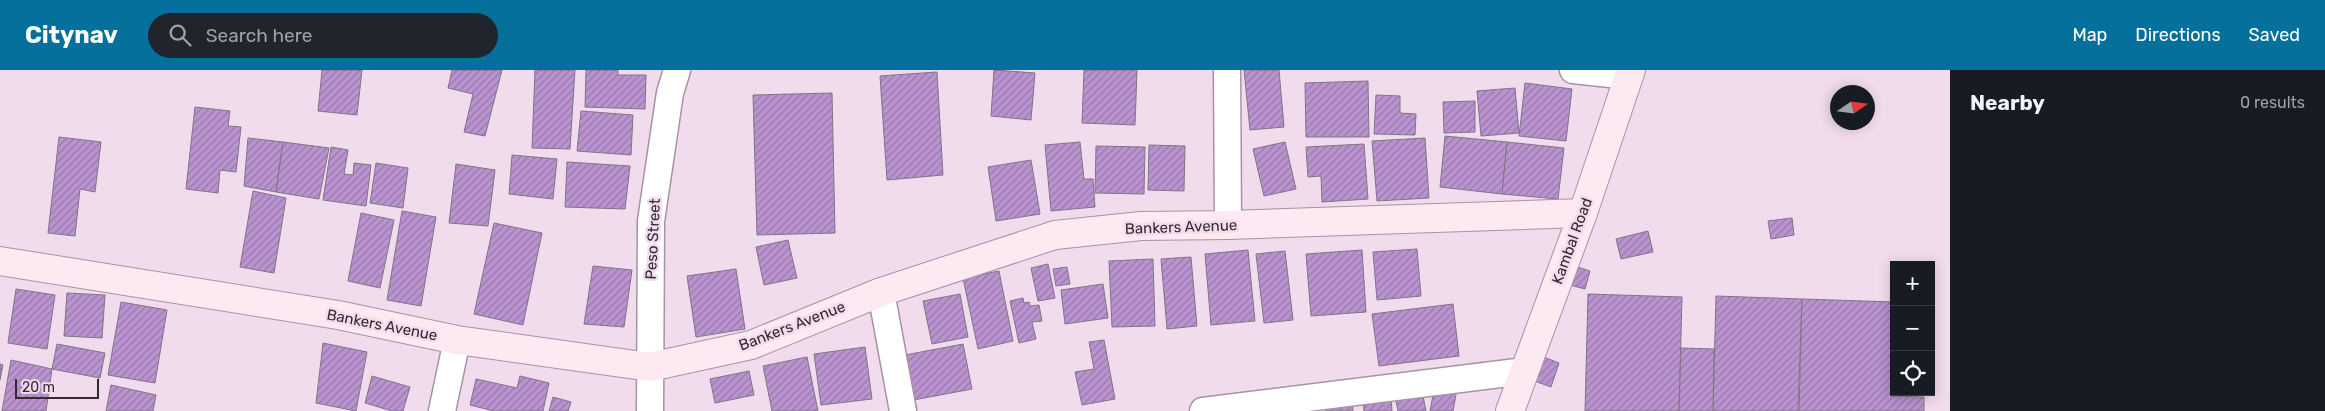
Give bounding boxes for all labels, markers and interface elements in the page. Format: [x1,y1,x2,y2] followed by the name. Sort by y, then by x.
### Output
[148,13,498,58] search box
[25,21,118,49] text: Citynav
[166,21,194,49] icon: search
[206,24,312,47] text: Search here
[2072,24,2107,46] text: Map
[2135,24,2221,46] text: Directions
[2249,24,2300,46] text: Saved
[1830,85,1875,130] north arrow
[1970,90,2045,115] text: Nearby
[2240,93,2305,112] text: 0 results
[1548,195,1596,287] street label: Kambal Road
[642,198,664,280] street label: Peso Street
[1125,216,1237,238] street label: Bankers Avenue
[1890,261,1935,396] map controls
[1890,261,1935,306] button: +
[736,297,848,355] street label: Bankers Avenue
[325,305,439,345] street label: Bankers Avenue
[1890,306,1935,351] button: −
[1890,351,1935,396] button: locate
[15,376,99,399] scale bar
[22,379,55,396] text: 20 m

